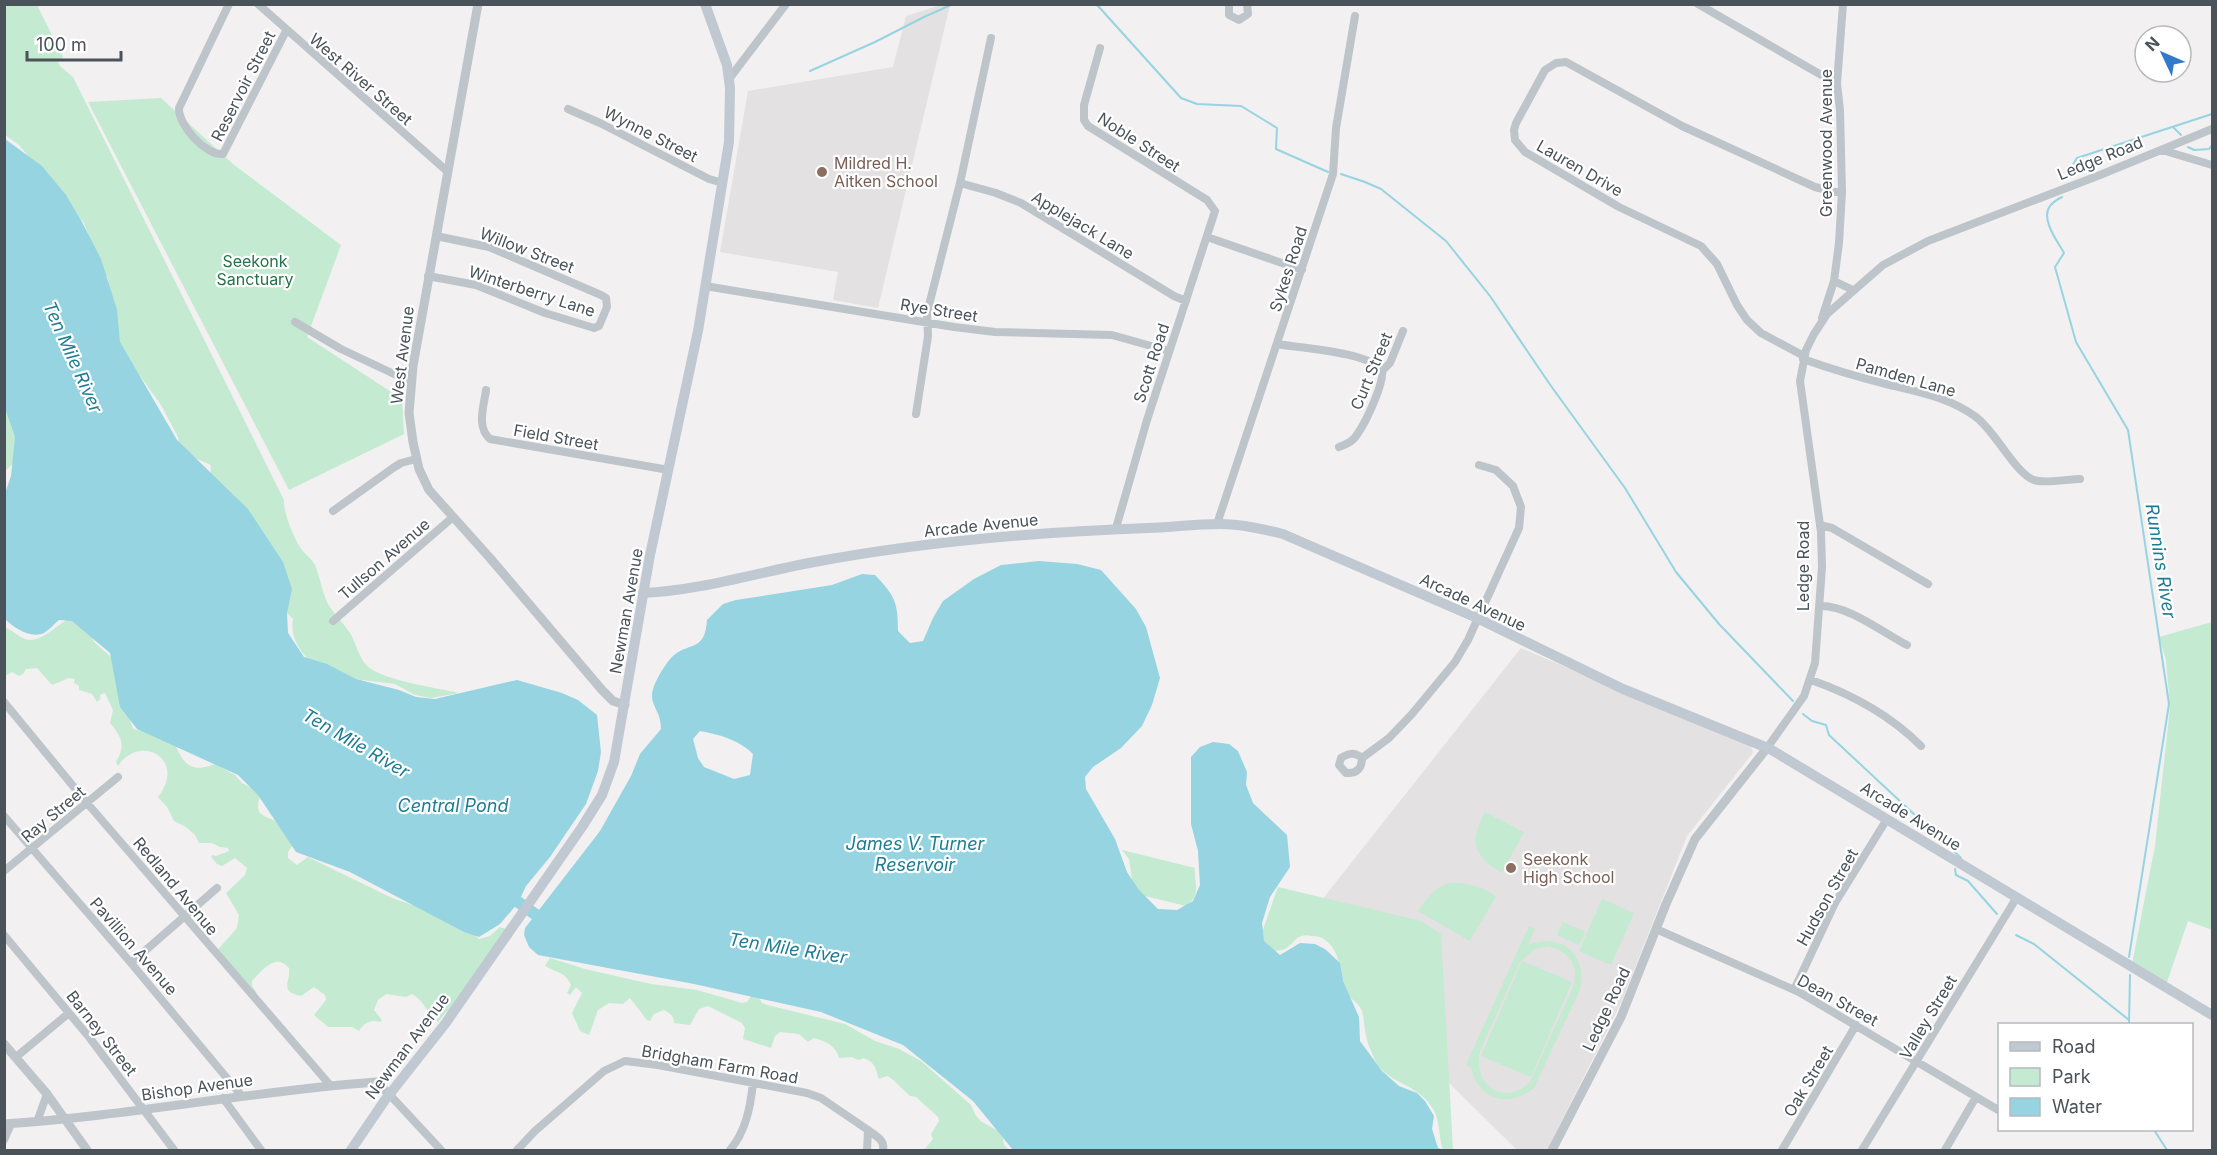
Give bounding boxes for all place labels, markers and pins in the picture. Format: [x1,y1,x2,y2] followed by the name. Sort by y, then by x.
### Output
[834,153,938,191] place label: Mildred H. Aitken School
[815,165,829,179] marker: Mildred H. Aitken School
[1523,849,1614,887] place label: Seekonk High School
[1504,861,1518,875] marker: Seekonk High School

